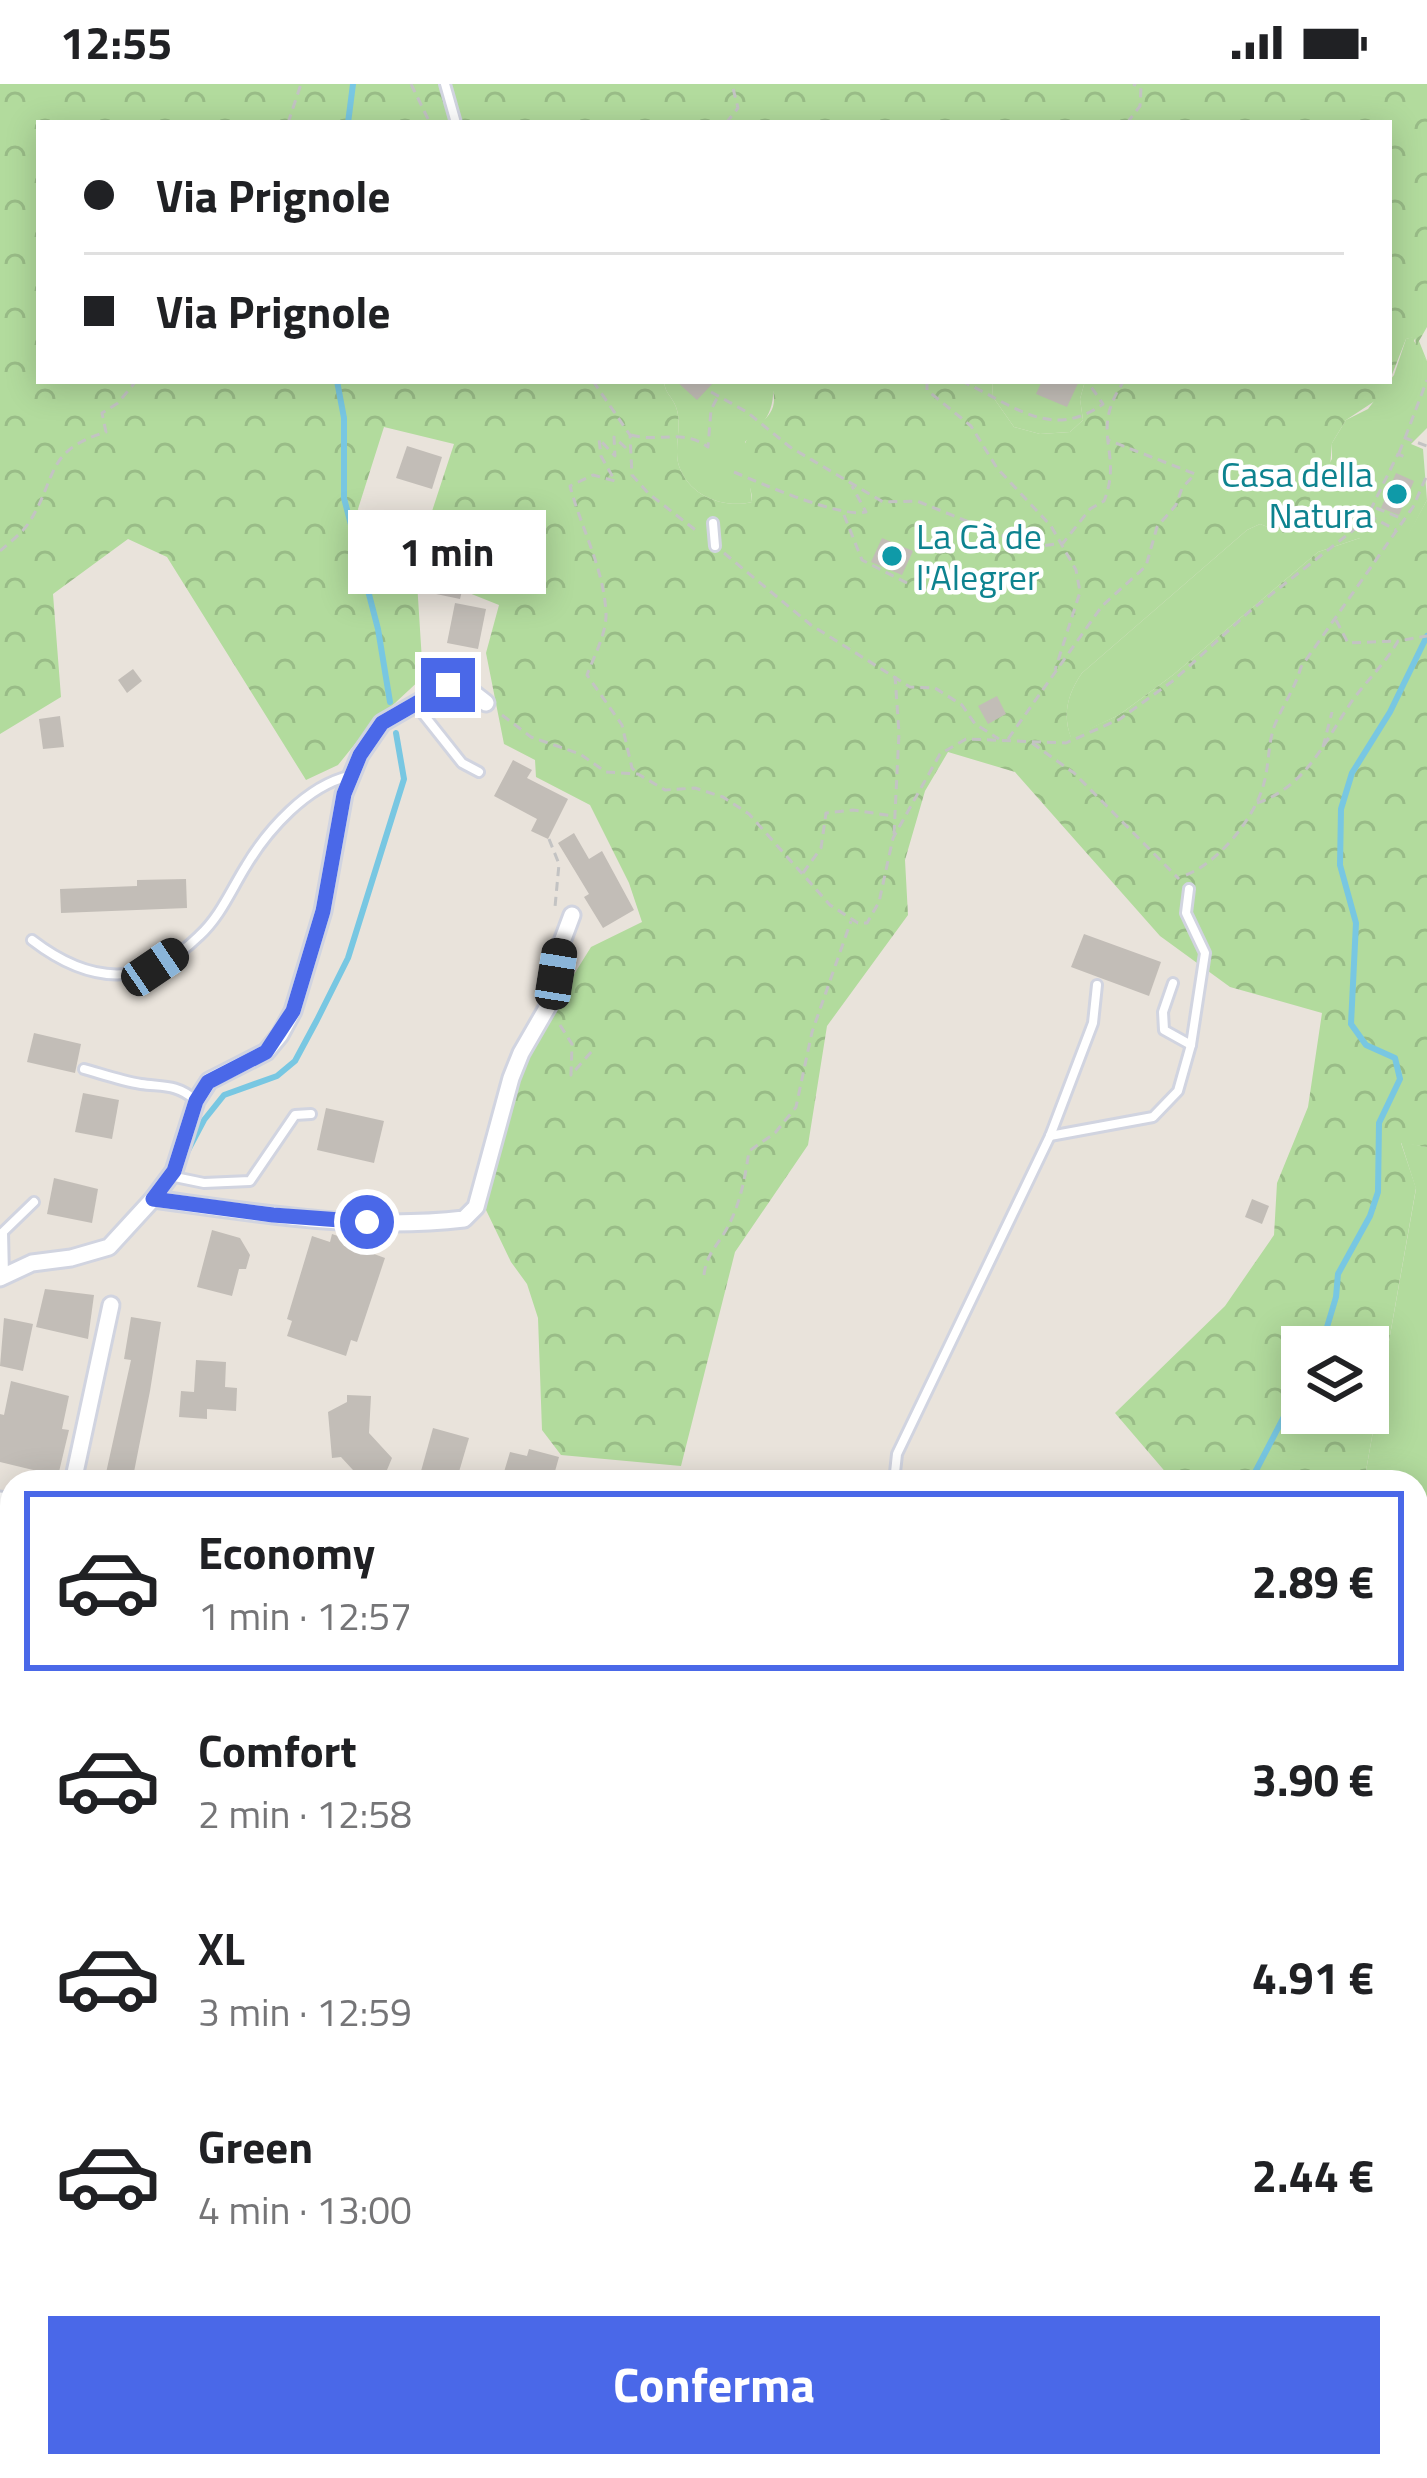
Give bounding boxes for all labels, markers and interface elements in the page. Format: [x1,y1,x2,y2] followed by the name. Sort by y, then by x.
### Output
[60,8,172,76] text: 12:55
[156,161,390,229] text: Via Prignole
[156,277,390,345] text: Via Prignole
[1221,446,1373,542] place label: Casa della Natura
[1384,481,1410,507] marker: Casa della Natura
[916,508,1042,604] place label: La Cà de l'Alegrer
[349,511,547,595] callout: 1 min
[400,522,494,581] text: 1 min
[879,543,905,569] marker: La Cà de l'Alegrer
[421,658,475,712] route end
[115,932,195,1002] car
[533,936,579,1012] car
[340,1195,394,1249] route start
[1281,1326,1389,1434] map controls
[1281,1326,1389,1434] button: layers
[198,1518,375,1586] text: Economy
[54,1527,162,1635] icon: car
[1252,1547,1374,1615] text: 2.89 €
[198,1586,412,1645] text: 1 min · 12:57
[198,1716,357,1784] text: Comfort
[54,1725,162,1833] icon: car
[1252,1745,1374,1813] text: 3.90 €
[198,1784,412,1843] text: 2 min · 12:58
[198,1914,245,1982] text: XL
[54,1923,162,2031] icon: car
[1252,1943,1374,2011] text: 4.91 €
[198,1982,412,2041] text: 3 min · 12:59
[198,2112,313,2180] text: Green
[54,2121,162,2229] icon: car
[1252,2141,1374,2209] text: 2.44 €
[198,2180,412,2239] text: 4 min · 13:00
[48,2316,1380,2454] button: Conferma

